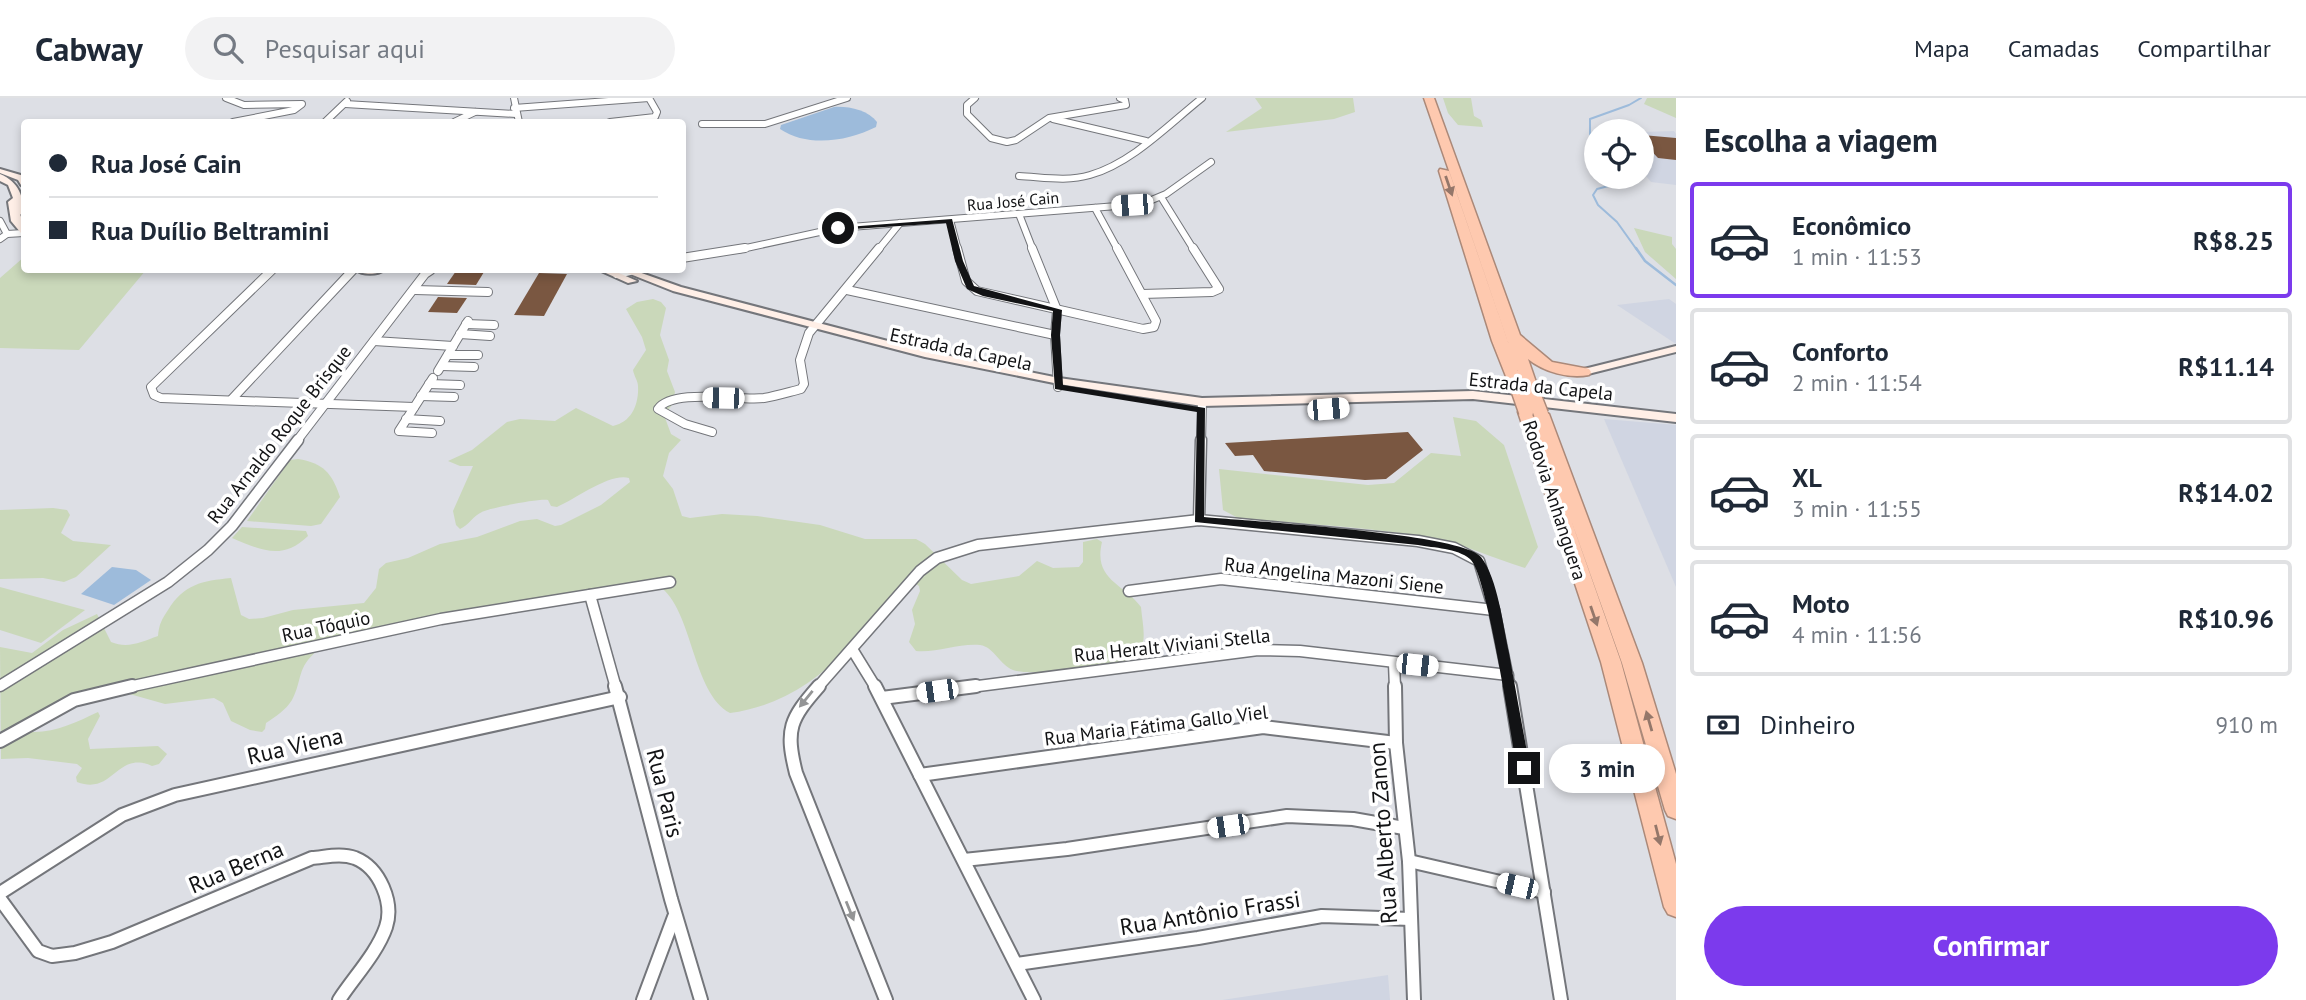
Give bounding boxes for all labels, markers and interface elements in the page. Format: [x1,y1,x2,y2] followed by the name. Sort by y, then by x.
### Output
[185,17,675,80] search box
[35,27,143,70] text: Cabway
[209,29,247,67] icon: search
[265,32,425,65] text: Pesquisar aqui
[1914,33,1970,64] text: Mapa
[2008,33,2099,64] text: Camadas
[2137,33,2271,64] text: Compartilhar
[1584,119,1654,189] map controls
[1584,119,1654,189] button: locate
[1704,119,1938,161] text: Escolha a viagem
[91,147,242,180] text: Rua José Cain
[1444,175,1455,196] one-way arrow
[966,187,1060,215] street label: Rua José Cain
[1111,193,1154,217] car
[1708,209,1771,272] icon: car
[1792,209,1911,242] text: Econômico
[822,212,854,244] route start
[91,214,330,247] text: Rua Duílio Beltramini
[2193,224,2274,257] text: R$8.25
[1792,242,1922,271] text: 1 min · 11:53
[888,322,1034,376] street label: Estrada da Capela
[1708,335,1771,398] icon: car
[1792,335,1889,368] text: Conforto
[202,340,356,528] street label: Rua Arnaldo Roque Brisque
[2178,350,2274,383] text: R$11.14
[1468,366,1614,406] street label: Estrada da Capela
[1792,368,1922,397] text: 2 min · 11:54
[702,387,745,409] car
[1307,397,1350,421] car
[1518,417,1592,583] street label: Rodovia Anhanguera
[1708,461,1771,524] icon: car
[1792,461,1822,494] text: XL
[2178,476,2274,509] text: R$14.02
[1792,494,1922,523] text: 3 min · 11:55
[1223,552,1445,598] street label: Rua Angelina Mazoni Siene
[1708,587,1771,650] icon: car
[1792,587,1850,620] text: Moto
[2178,602,2274,635] text: R$10.96
[280,605,372,647] street label: Rua Tóquio
[1589,606,1600,627] one-way arrow
[1792,620,1922,649] text: 4 min · 11:56
[1073,623,1271,667] street label: Rua Heralt Viviani Stella
[1396,652,1439,678] car
[915,678,960,704] car
[798,690,813,708] one-way arrow
[1043,699,1270,751] street label: Rua Maria Fátima Gallo Viel
[1704,706,1742,744] icon: cash
[1760,708,1855,741] text: Dinheiro
[1643,710,1653,731] one-way arrow
[2216,710,2278,739] text: 910 m
[244,720,346,771] street label: Rua Viena
[1362,741,1403,925] street label: Rua Alberto Zanon
[1548,744,1664,792] callout: 3 min
[640,745,691,840] street label: Rua Paris
[1508,752,1540,784] route end
[1579,754,1635,783] text: 3 min
[1206,813,1251,839] car
[1653,824,1664,846] one-way arrow
[184,834,288,899] street label: Rua Berna
[1495,871,1540,901] car
[1118,884,1302,941] street label: Rua Antônio Frassi
[845,900,856,921] one-way arrow
[1704,906,2278,986] button: Confirmar

